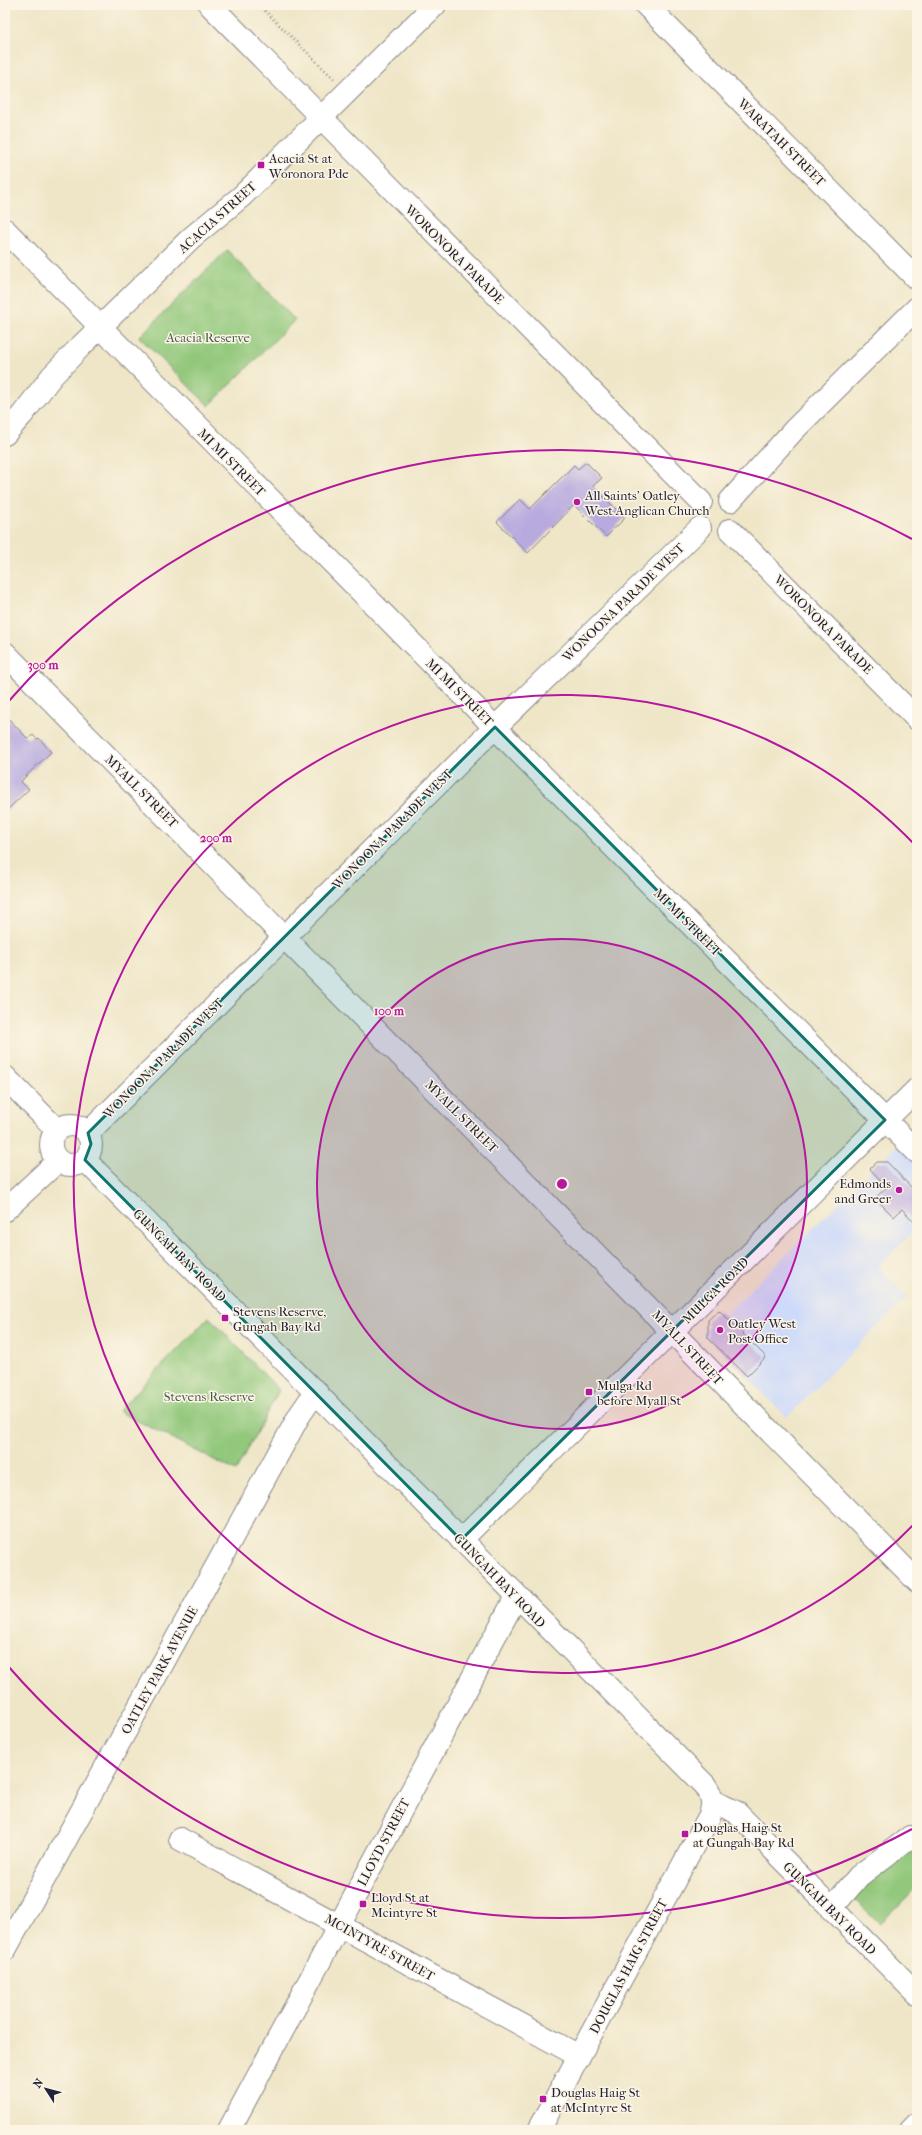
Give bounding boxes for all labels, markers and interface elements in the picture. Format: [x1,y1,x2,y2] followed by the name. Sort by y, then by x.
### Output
[734,95,829,189] street label: WARATAH STREET
[268,151,349,181] place label: Acacia St at Woronora Pde
[256,160,266,170] marker: Acacia St at Woronora Pde
[175,178,260,257] street label: ACACIA STREET
[401,201,507,307] street label: WORONORA PARADE
[165,330,250,345] park label: Acacia Reserve
[195,426,269,499] street label: MI MI STREET
[584,488,710,518] place label: All Saints' Oatley West Anglican Church
[572,497,582,507] marker: All Saints' Oatley West Anglican Church
[558,540,688,665] street label: WONOONA PARADE WEST
[770,571,876,677] street label: WORONORA PARADE
[423,656,497,729] street label: MI MI STREET
[28,658,59,673] text: 300 m
[102,752,181,831] street label: MYALL STREET
[328,766,456,893] street label: WONOONA PARADE WEST
[200,831,233,845] text: 200 m
[651,886,725,959] street label: MI MI STREET
[99,995,227,1122] street label: WONOONA PARADE WEST
[374,1004,405,1018] text: 100 m
[422,1077,501,1156] street label: MYALL STREET
[835,1176,891,1206] place label: Edmonds and Greer
[555,1177,569,1191] centre of rings
[894,1185,904,1195] marker: Edmonds and Greer
[130,1206,229,1305] street label: GUNGAH BAY ROAD
[679,1254,752,1327] street label: MULGA ROAD
[233,1304,327,1334] place label: Stevens Reserve, Gungah Bay Rd
[649,1307,726,1388] street label: MYALL STREET
[220,1313,230,1323] marker: Stevens Reserve, Gungah Bay Rd
[728,1316,797,1346] place label: Oatley West Post Office
[715,1325,725,1335] marker: Oatley West Post Office
[596,1378,682,1408] place label: Mulga Rd before Myall St
[584,1387,594,1397] marker: Mulga Rd before Myall St
[164,1389,255,1404] park label: Stevens Reserve
[451,1530,549,1631] street label: GUNGAH BAY ROAD
[118,1604,201,1737] street label: OATLEY PARK AVENUE
[354,1796,413,1889] street label: LLOYD STREET
[693,1820,795,1850] place label: Douglas Haig St at Gungah Bay Rd
[680,1829,690,1839] marker: Douglas Haig St at Gungah Bay Rd
[780,1859,879,1958] street label: GUNGAH BAY ROAD
[371,1890,438,1920] place label: Lloyd St at Mcintyre St
[587,1896,670,2036] street label: DOUGLAS HAIG STREET
[358,1899,368,1909] marker: Lloyd St at Mcintyre St
[322,1911,437,1984] street label: MCINTYRE STREET
[26,2069,66,2109] north arrow
[31,2076,46,2091] text: N
[551,2085,640,2115] place label: Douglas Haig St at McIntyre St
[538,2094,548,2104] marker: Douglas Haig St at McIntyre St

